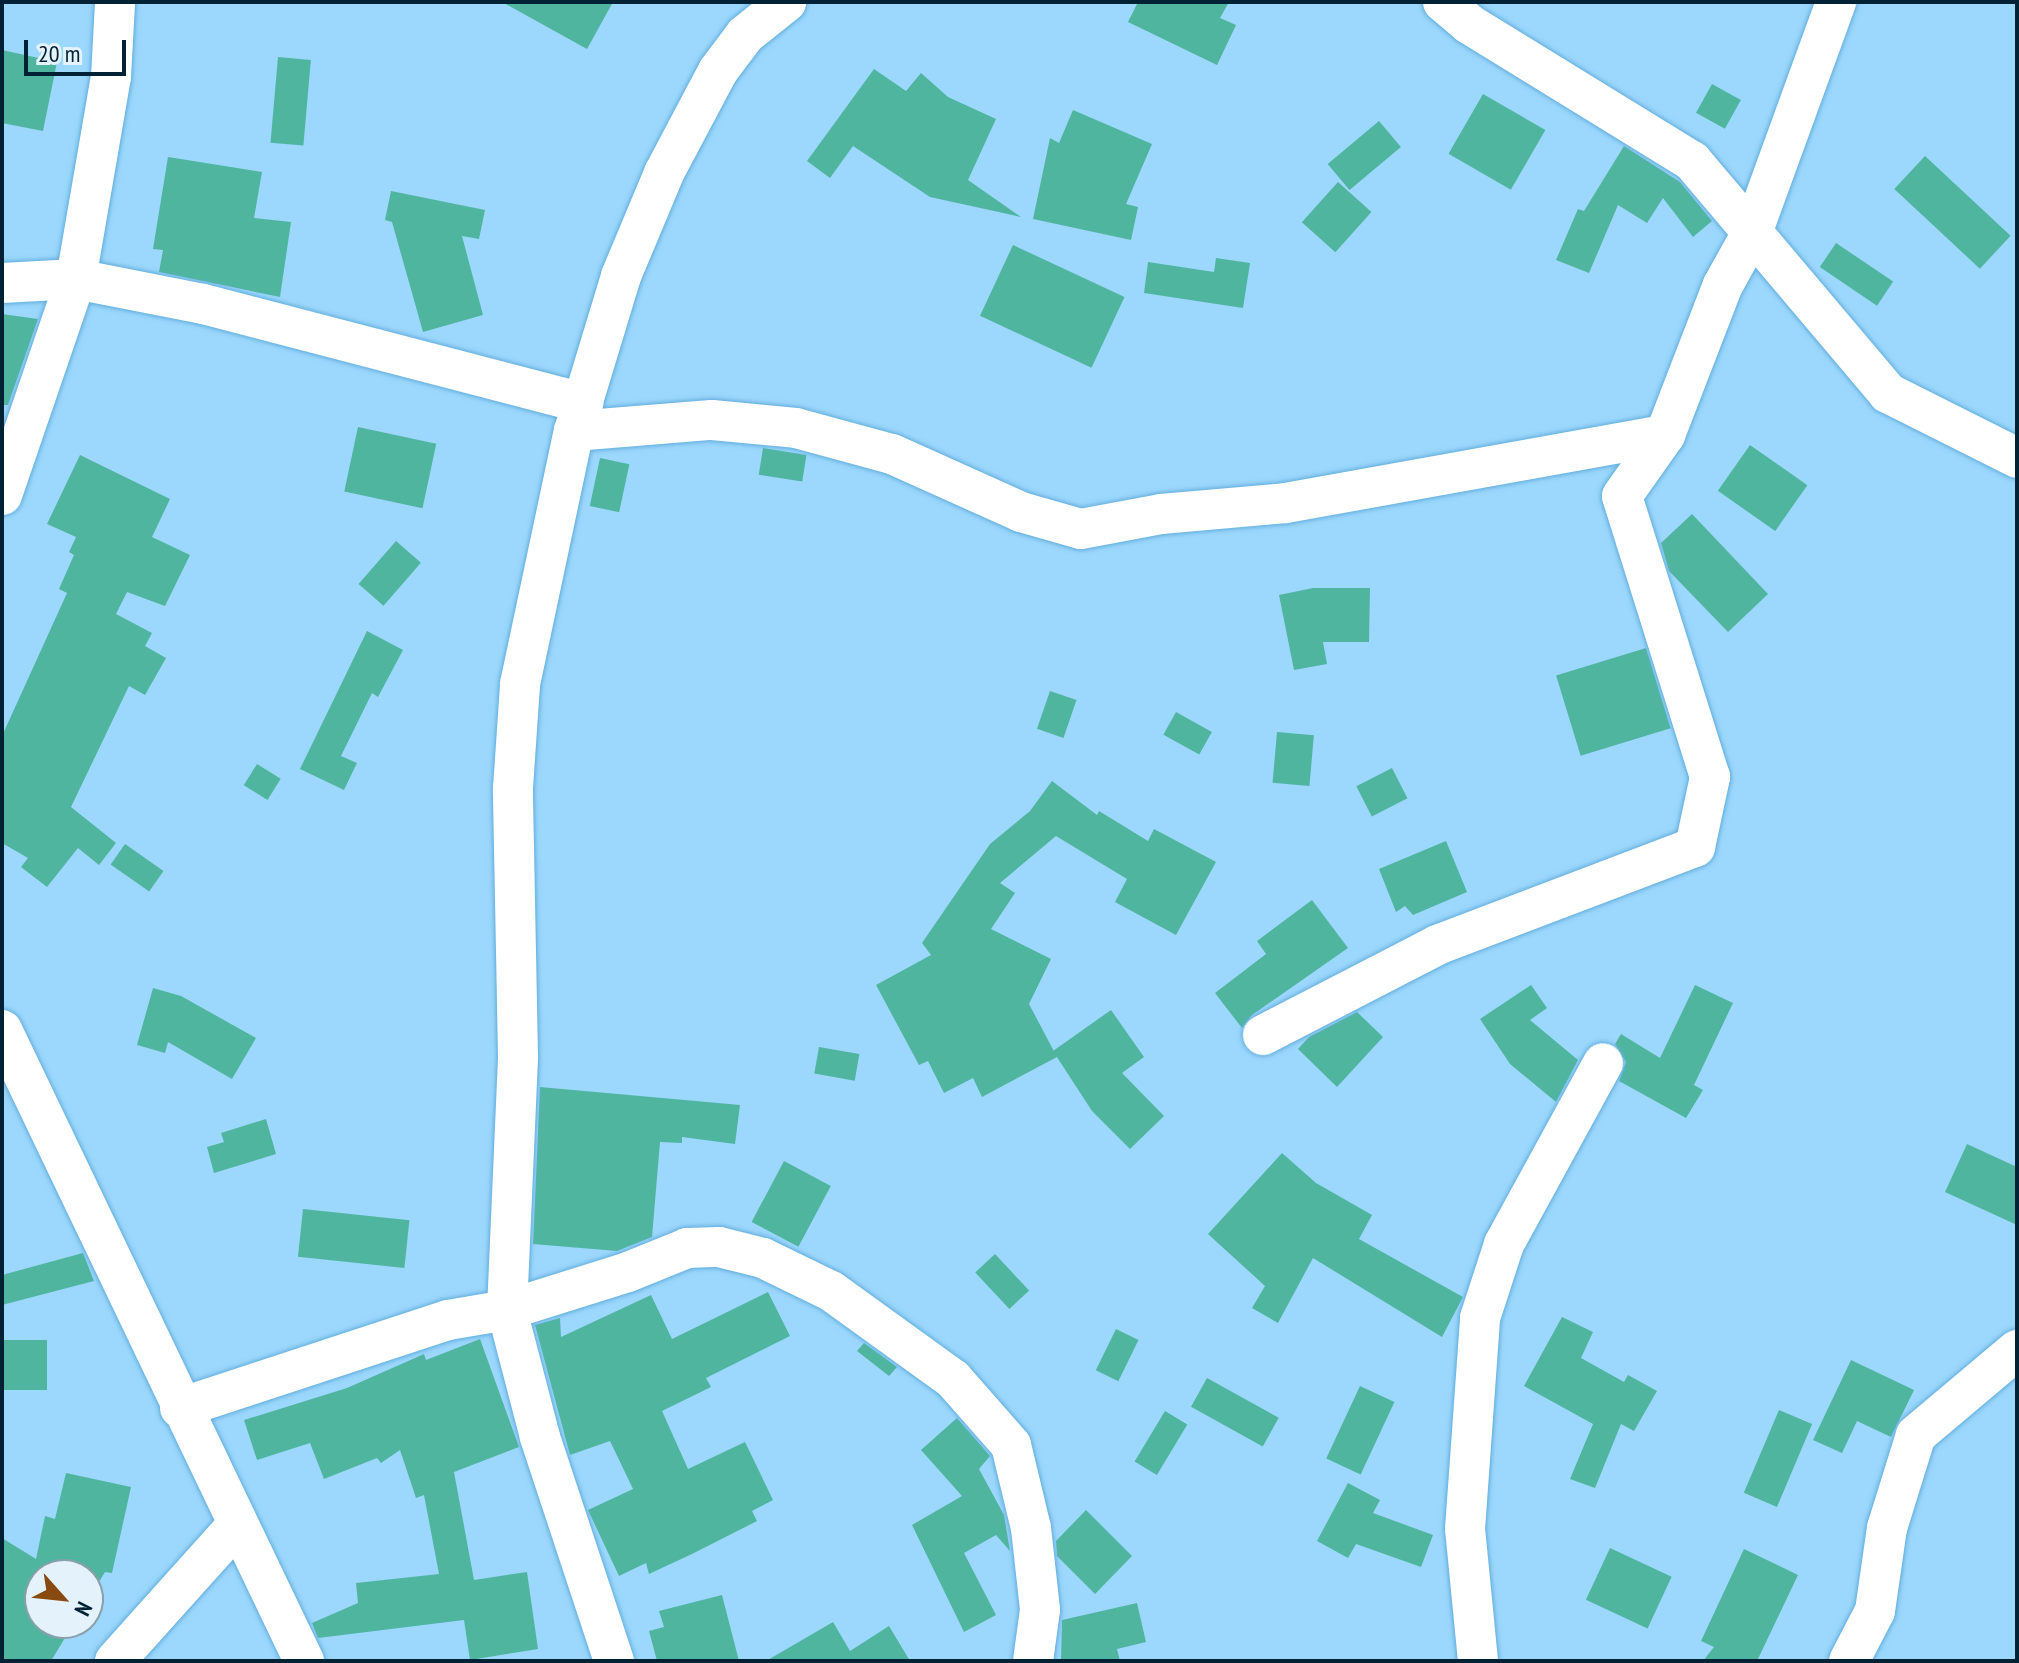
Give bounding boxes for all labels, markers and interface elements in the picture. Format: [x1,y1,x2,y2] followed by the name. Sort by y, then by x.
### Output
[28,24,130,74] scale bar
[38,38,80,69] text: 20 m
[24,1559,104,1639] north arrow
[68,1597,99,1621] text: N

